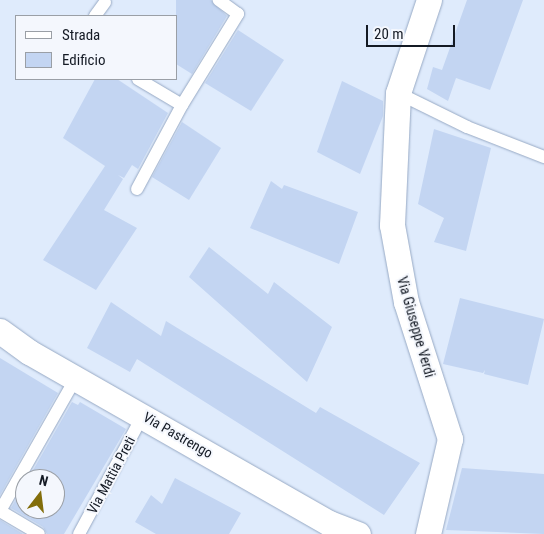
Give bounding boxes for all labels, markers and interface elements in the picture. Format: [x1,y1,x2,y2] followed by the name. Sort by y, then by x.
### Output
[15,15,178,80] legend
[369,15,458,47] scale bar
[374,25,404,43] text: 20 m
[62,26,100,44] text: Strada
[62,51,105,69] text: Edificio
[394,275,438,379] street label: Via Giuseppe Verdi
[140,408,216,462] street label: Via Pastrengo
[84,433,138,517] street label: Via Mattia Preti
[15,469,65,519] north arrow
[37,472,50,489] text: N

